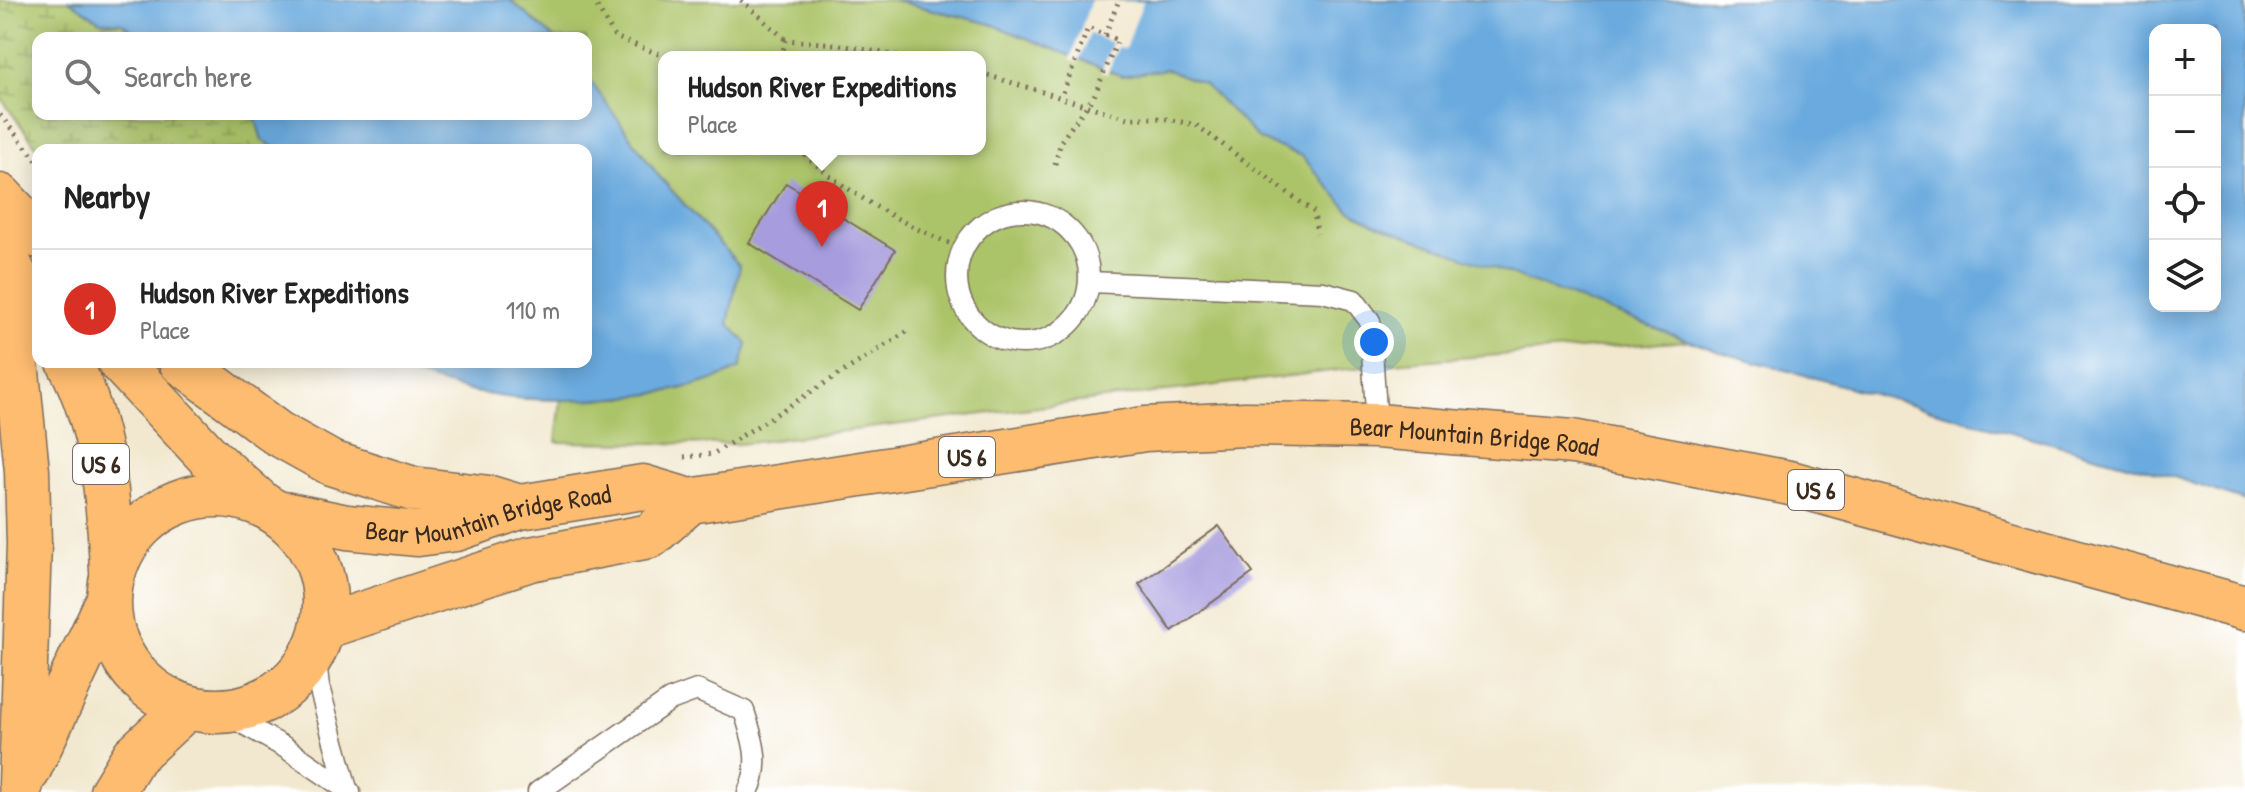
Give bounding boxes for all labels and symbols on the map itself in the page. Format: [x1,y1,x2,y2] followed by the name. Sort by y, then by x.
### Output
[796,181,848,247] pin: 1
[1354,322,1394,362] your location
[1349,408,1602,464] street label: Bear Mountain Bridge Road
[939,437,995,477] road number: US 6
[73,444,129,484] road number: US 6
[1788,470,1844,510] road number: US 6
[364,475,613,552] street label: Bear Mountain Bridge Road

